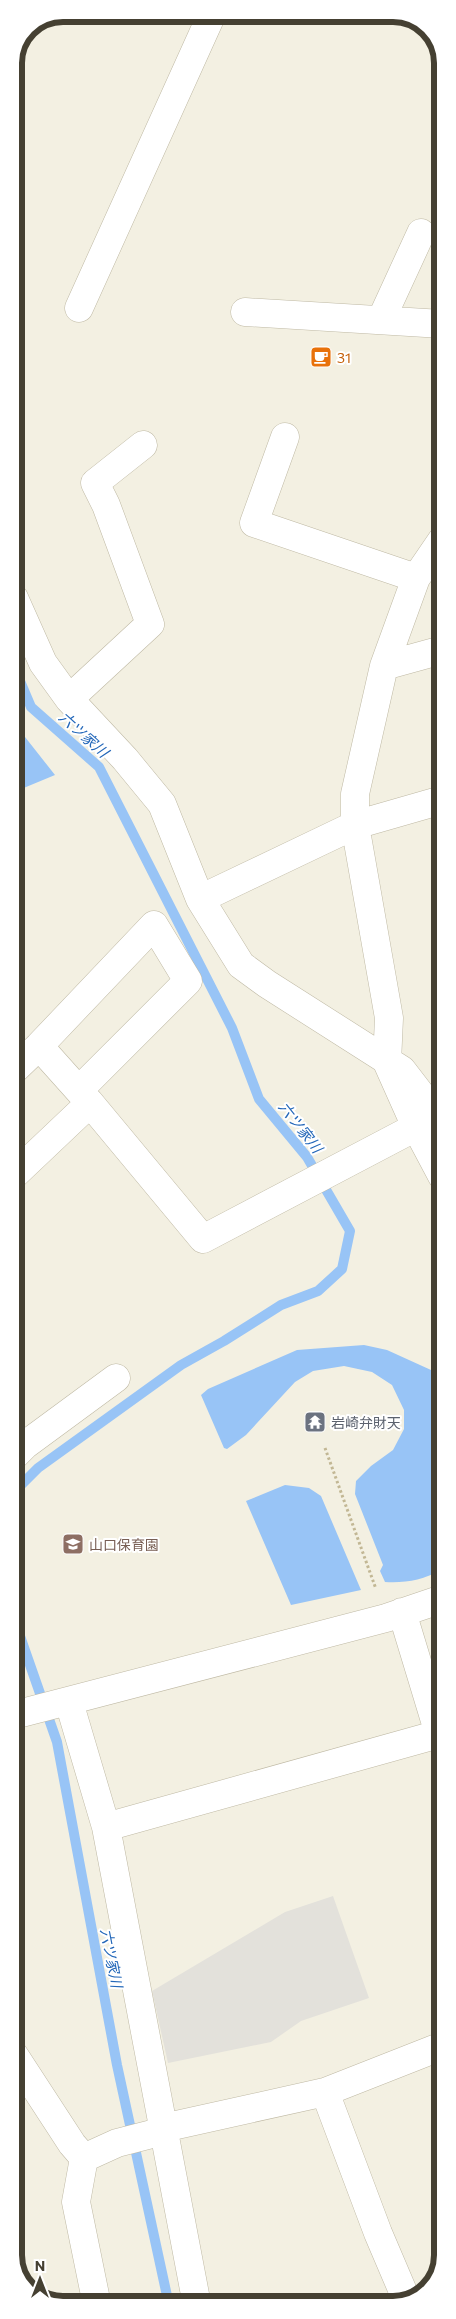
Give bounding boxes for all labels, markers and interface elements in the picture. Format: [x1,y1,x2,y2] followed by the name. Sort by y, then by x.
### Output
[309,345,333,369] cafe icon: 31
[337,349,351,366] place label: 31
[56,707,114,762] water label: 六ツ家川
[275,1098,328,1158] water label: 六ツ家川
[303,1410,327,1434] temple icon: 岩崎弁財天
[331,1414,401,1431] place label: 岩崎弁財天
[61,1532,85,1556] school or university icon: 山口保育園
[89,1536,159,1553] place label: 山口保育園
[97,1927,127,1991] water label: 六ツ家川
[15,2254,65,2304] north arrow
[35,2257,45,2274] text: N

